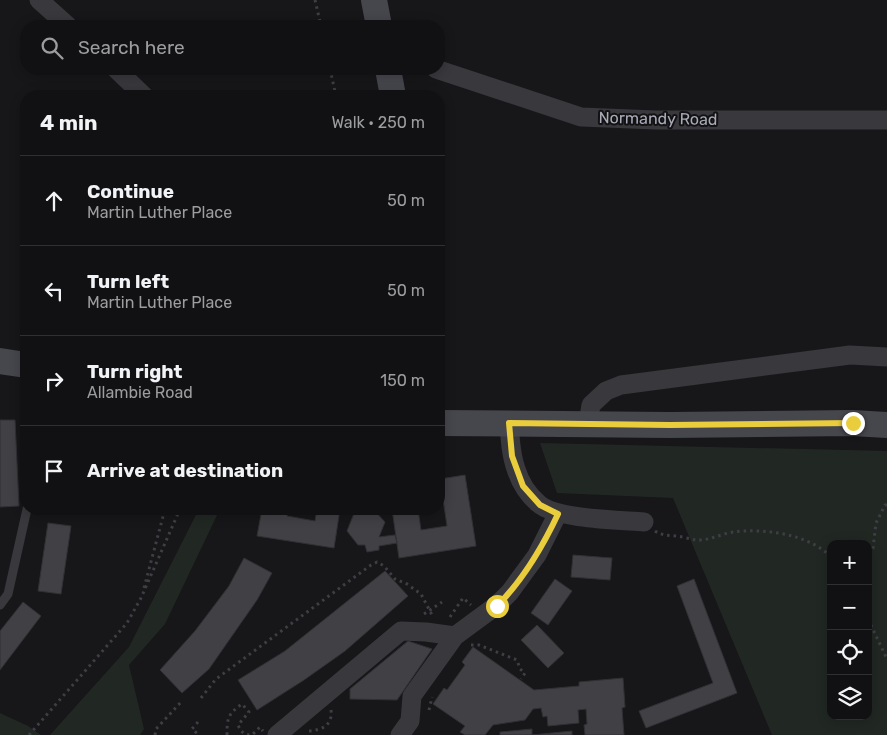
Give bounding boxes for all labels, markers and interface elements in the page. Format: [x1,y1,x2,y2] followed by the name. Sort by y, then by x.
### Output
[20,20,445,75] search box
[38,34,66,62] icon: search
[78,36,185,59] text: Search here
[598,108,718,129] street label: Normandy Road
[40,110,98,135] text: 4 min
[331,113,425,132] text: Walk · 250 m
[87,180,174,203] text: Continue
[40,187,68,215] icon: ahead
[387,191,425,210] text: 50 m
[87,203,232,222] text: Martin Luther Place
[87,270,169,293] text: Turn left
[40,277,68,305] icon: left
[387,281,425,300] text: 50 m
[87,293,232,312] text: Martin Luther Place
[87,360,182,383] text: Turn right
[40,367,68,395] icon: right
[380,371,425,390] text: 150 m
[87,383,193,402] text: Allambie Road
[842,412,865,435] route end
[40,457,68,485] icon: arrive
[87,459,283,482] text: Arrive at destination
[827,540,872,720] map controls
[827,540,872,585] button: +
[827,585,872,630] button: −
[486,595,509,618] route start
[827,630,872,675] button: locate
[827,675,872,720] button: layers

